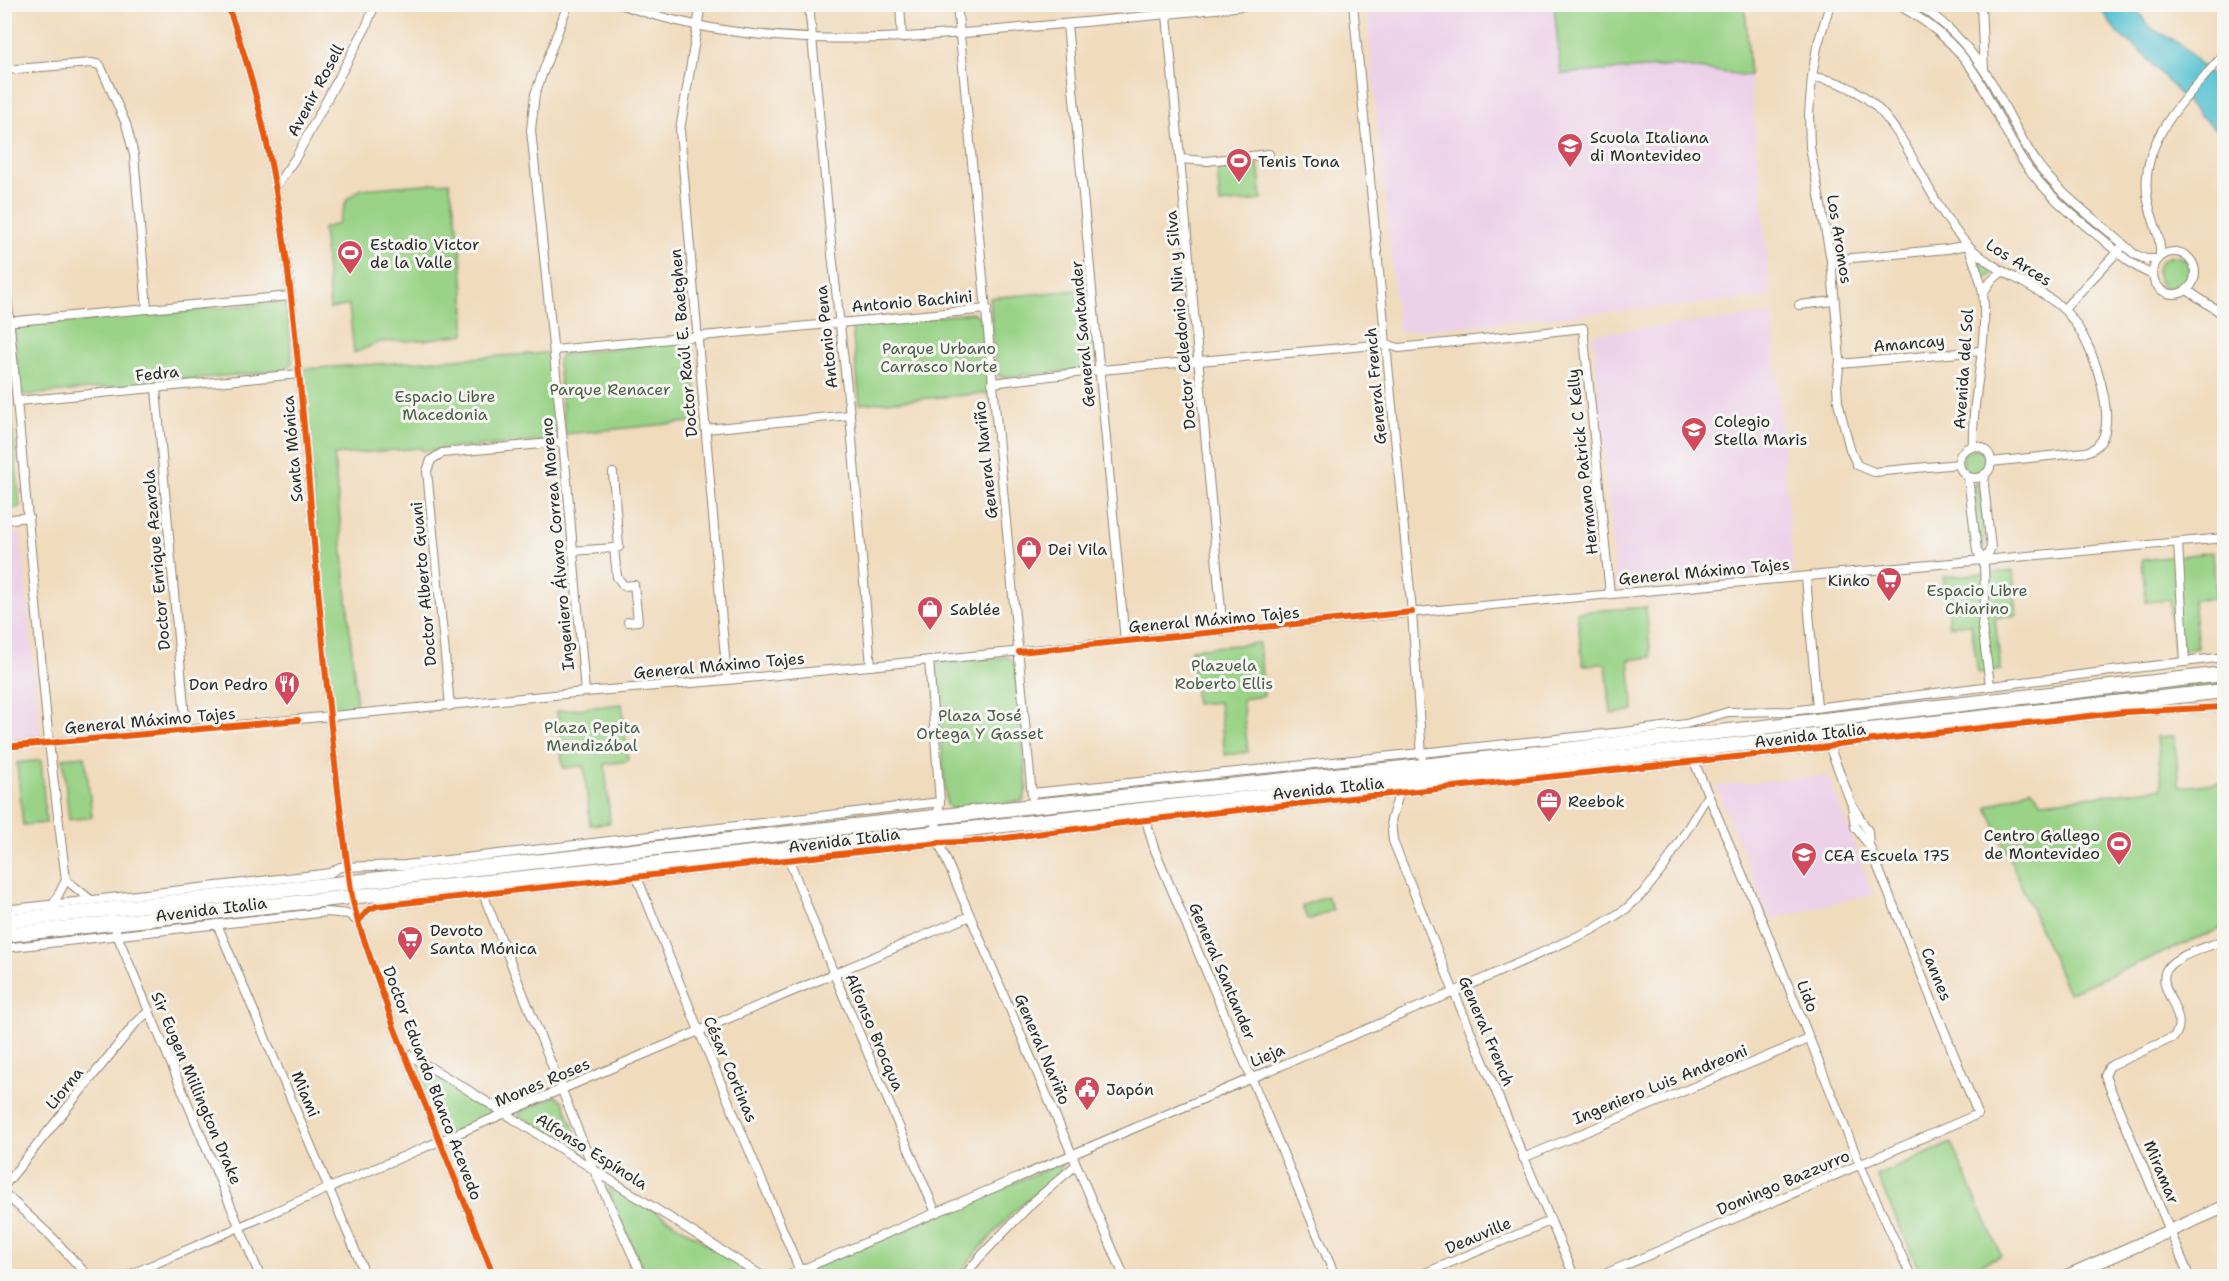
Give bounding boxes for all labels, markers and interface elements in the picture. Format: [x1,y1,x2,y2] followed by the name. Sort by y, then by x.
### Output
[282,40,349,140] street label: Avenir Rosell
[1590,127,1709,166] place label: Scuola Italiana di Montevideo
[1555,131,1585,169] school or university icon: Scuola Italiana di Montevideo
[1224,146,1254,184] sports icon: Tenis Tona
[1258,151,1339,172] place label: Tenis Tona
[1822,193,1857,285] street label: Los Aromos
[1160,210,1201,430] street label: Doctor Celedonio Nin y Silva
[370,234,480,273] place label: Estadio Victor de la Valle
[1982,234,2056,291] street label: Los Arces
[335,238,365,276] sports icon: Estadio Victor de la Valle
[665,248,702,438] street label: Doctor Raúl E. Baetghen
[1066,260,1099,408] street label: General Santander
[811,284,842,390] street label: Antonio Pena
[851,286,973,317] street label: Antonio Bachini
[1949,308,1978,430] street label: Avenida del Sol
[1360,327,1391,445] street label: General French
[1872,330,1946,357] street label: Amancay
[880,338,998,377] park label: Parque Urbano Carrasco Norte
[134,361,180,386] street label: Fedra
[1562,368,1603,556] street label: Hermano Patrick C Kelly
[549,379,671,400] park label: Parque Renacer
[394,386,496,425] park label: Espacio Libre Macedonia
[277,395,308,503] street label: Santa Mónica
[969,400,1002,520] street label: General Nariño
[1714,411,1807,450] place label: Colegio Stella Maris
[1679,415,1709,453] school or university icon: Colegio Stella Maris
[536,417,579,671] street label: Ingeniero Álvaro Correa Moreno
[138,469,175,651] street label: Doctor Enrique Azarola
[406,501,441,667] street label: Doctor Alberto Guani
[1014,534,1044,572] shop icon: Dei Vila
[1048,539,1107,560] place label: Dei Vila
[1618,554,1791,589] street label: General Máximo Tajes
[1874,565,1904,603] supermarket icon: Kinko
[1828,570,1870,591] place label: Kinko
[1926,580,2028,619] park label: Espacio Libre Chiarino
[915,594,945,632] shop icon: Sablée
[950,599,1001,620] place label: Sablée
[1128,602,1301,637] street label: General Máximo Tajes
[633,648,806,683] street label: General Máximo Tajes
[1175,655,1273,694] park label: Plazuela Roberto Ellis
[272,669,302,707] restaurant icon: Don Pedro
[189,674,268,695] place label: Don Pedro
[64,703,237,738] street label: General Máximo Tajes
[916,705,1044,744] park label: Plaza José Ortega Y Gasset
[544,717,640,756] park label: Plaza Pepita Mendizábal
[1753,718,1867,753] street label: Avenida Italia
[1271,772,1385,805] street label: Avenida Italia
[1534,786,1564,824] office icon: Reebok
[1568,791,1625,812] place label: Reebok
[787,823,901,858] street label: Avenida Italia
[1984,825,2100,864] place label: Centro Gallego de Montevideo
[2104,829,2134,867] sports icon: Centro Gallego de Montevideo
[1789,840,1819,878] school or university icon: CEA Escuela 175
[1824,845,1950,866] place label: CEA Escuela 175
[154,892,268,927] street label: Avenida Italia
[1184,899,1261,1043] street label: General Santander
[430,920,537,959] place label: Devoto Santa Mónica
[395,924,425,962] supermarket icon: Devoto Santa Mónica
[1916,944,1957,1004] street label: Cannes
[378,963,487,1203] street label: Doctor Eduardo Blanco Acevedo
[840,970,909,1094] street label: Alfonso Brocqua
[1454,973,1519,1089] street label: General French
[1792,977,1823,1015] street label: Lido
[146,989,247,1188] street label: Sir Eugen Millington Drake
[1010,991,1075,1108] street label: General Nariño
[699,1013,762,1126] street label: César Cortinas
[1247,1039,1288,1072] street label: Lieja
[1570,1040,1751,1129] street label: Ingeniero Luis Andreoni
[491,1053,593,1112] street label: Mones Roses
[41,1063,88,1114] street label: Liorna
[287,1068,325,1120] street label: Miami
[1072,1074,1102,1112] public building icon: Japón
[1106,1079,1154,1100] place label: Japón
[532,1109,652,1194] street label: Alfonso Espínola
[2139,1137,2184,1207] street label: Miramar
[1713,1145,1853,1220] street label: Domingo Bazzurro
[1442,1212,1514,1259] street label: Deauville

